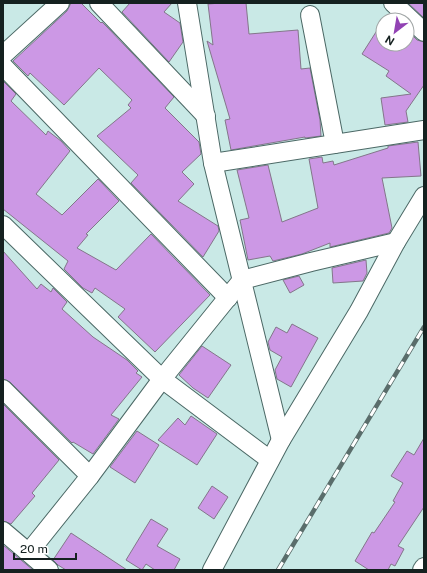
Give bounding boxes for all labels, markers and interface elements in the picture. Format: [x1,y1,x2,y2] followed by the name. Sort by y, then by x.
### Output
[375,12,415,52] north arrow
[383,33,397,48] text: N
[14,535,76,561] scale bar
[20,542,48,556] text: 20 m

